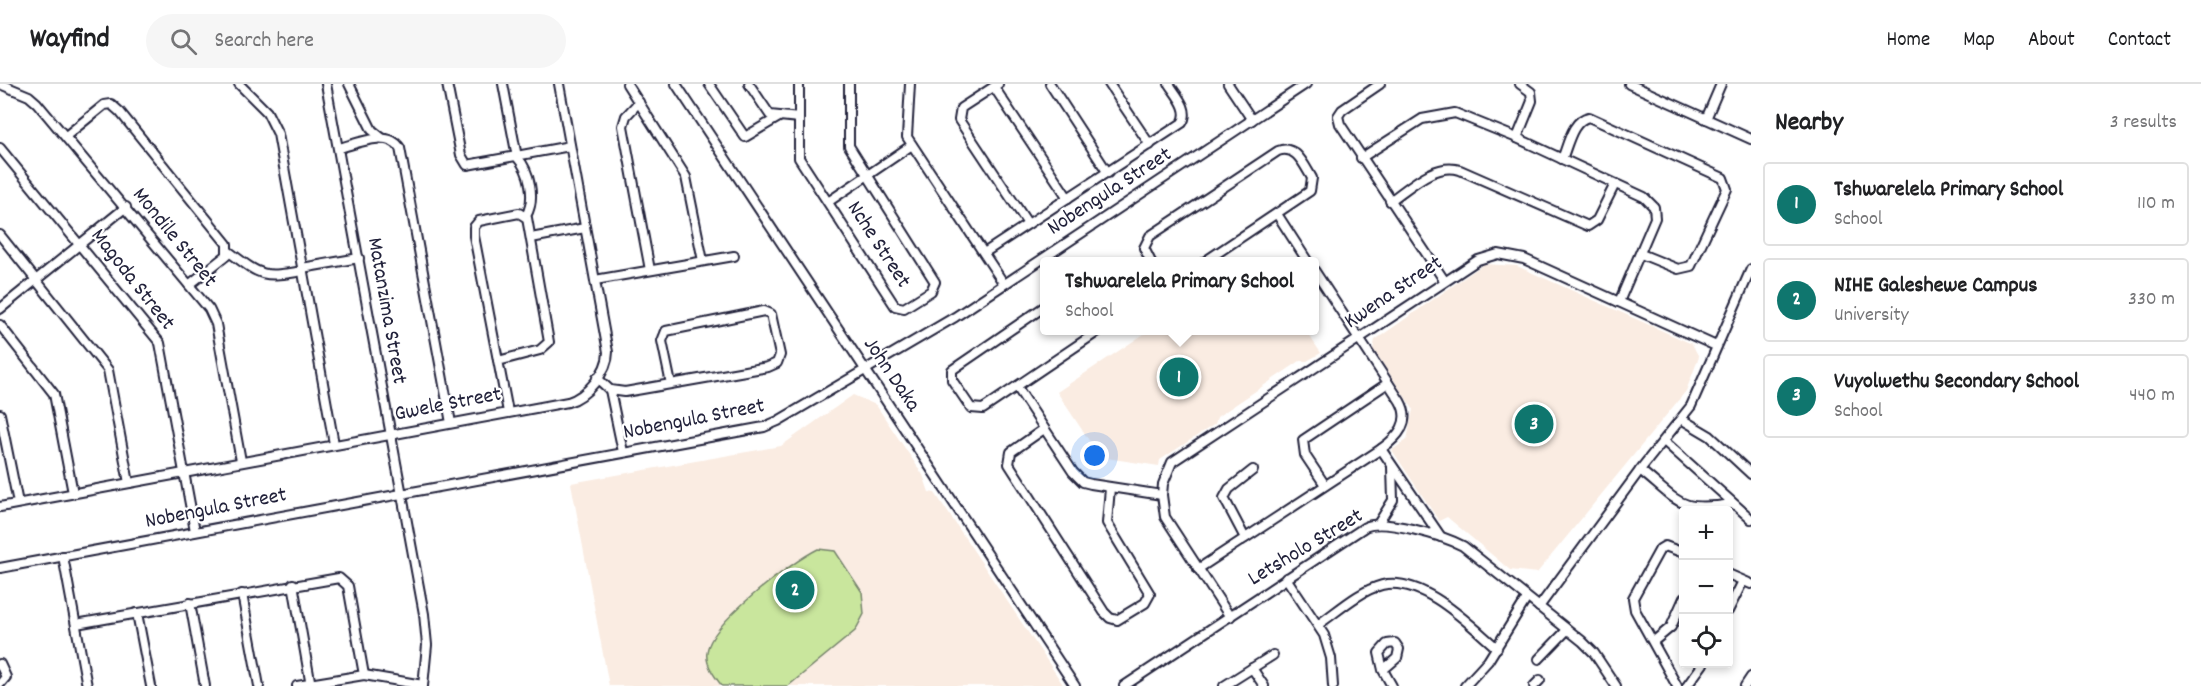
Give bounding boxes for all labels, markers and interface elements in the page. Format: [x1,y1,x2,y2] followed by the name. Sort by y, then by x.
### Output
[146,14,566,68] search box
[30,21,110,61] text: Wayfind
[167,25,200,58] icon: search
[215,26,314,57] text: Search here
[1886,26,1930,56] text: Home
[1963,26,1995,56] text: Map
[2028,26,2075,56] text: About
[2108,26,2171,56] text: Contact
[1775,105,1843,142] text: Nearby
[2110,109,2177,137] text: 3 results
[1042,140,1178,244] street label: Nobengula Street
[1834,175,2063,206] text: Tshwarelela Primary School
[124,181,224,295] street label: Mondile Street
[1794,190,1799,218] text: 1
[2137,190,2175,218] text: 110 m
[838,195,918,295] street label: Nche Street
[1834,206,1883,234] text: School
[82,222,182,338] street label: Magoda Street
[358,235,414,387] street label: Matanzima Street
[1338,249,1450,337] street label: Kwena Street
[1040,257,1319,335] popup
[1065,267,1294,298] text: Tshwarelela Primary School
[1834,271,2037,302] text: NIHE Galeshewe Campus
[1792,286,1801,314] text: 2
[2128,286,2175,314] text: 330 m
[1065,298,1114,326] text: School
[1834,302,1909,330] text: University
[855,331,928,419] street label: John Daka
[1160,354,1198,400] pin: 1
[1834,367,2079,398] text: Vuyolwethu Secondary School
[392,379,504,431] street label: Gwele Street
[1792,382,1801,410] text: 3
[2129,382,2175,410] text: 440 m
[621,391,767,449] street label: Nobengula Street
[1834,398,1883,426] text: School
[1514,402,1553,446] pin: 3
[1080,441,1109,470] your location
[143,480,289,538] street label: Nobengula Street
[1243,501,1369,595] street label: Letsholo Street
[1679,506,1733,668] map controls
[1679,506,1733,560] button: +
[1679,560,1733,614] button: −
[776,568,814,612] pin: 2
[1679,614,1733,668] button: locate

